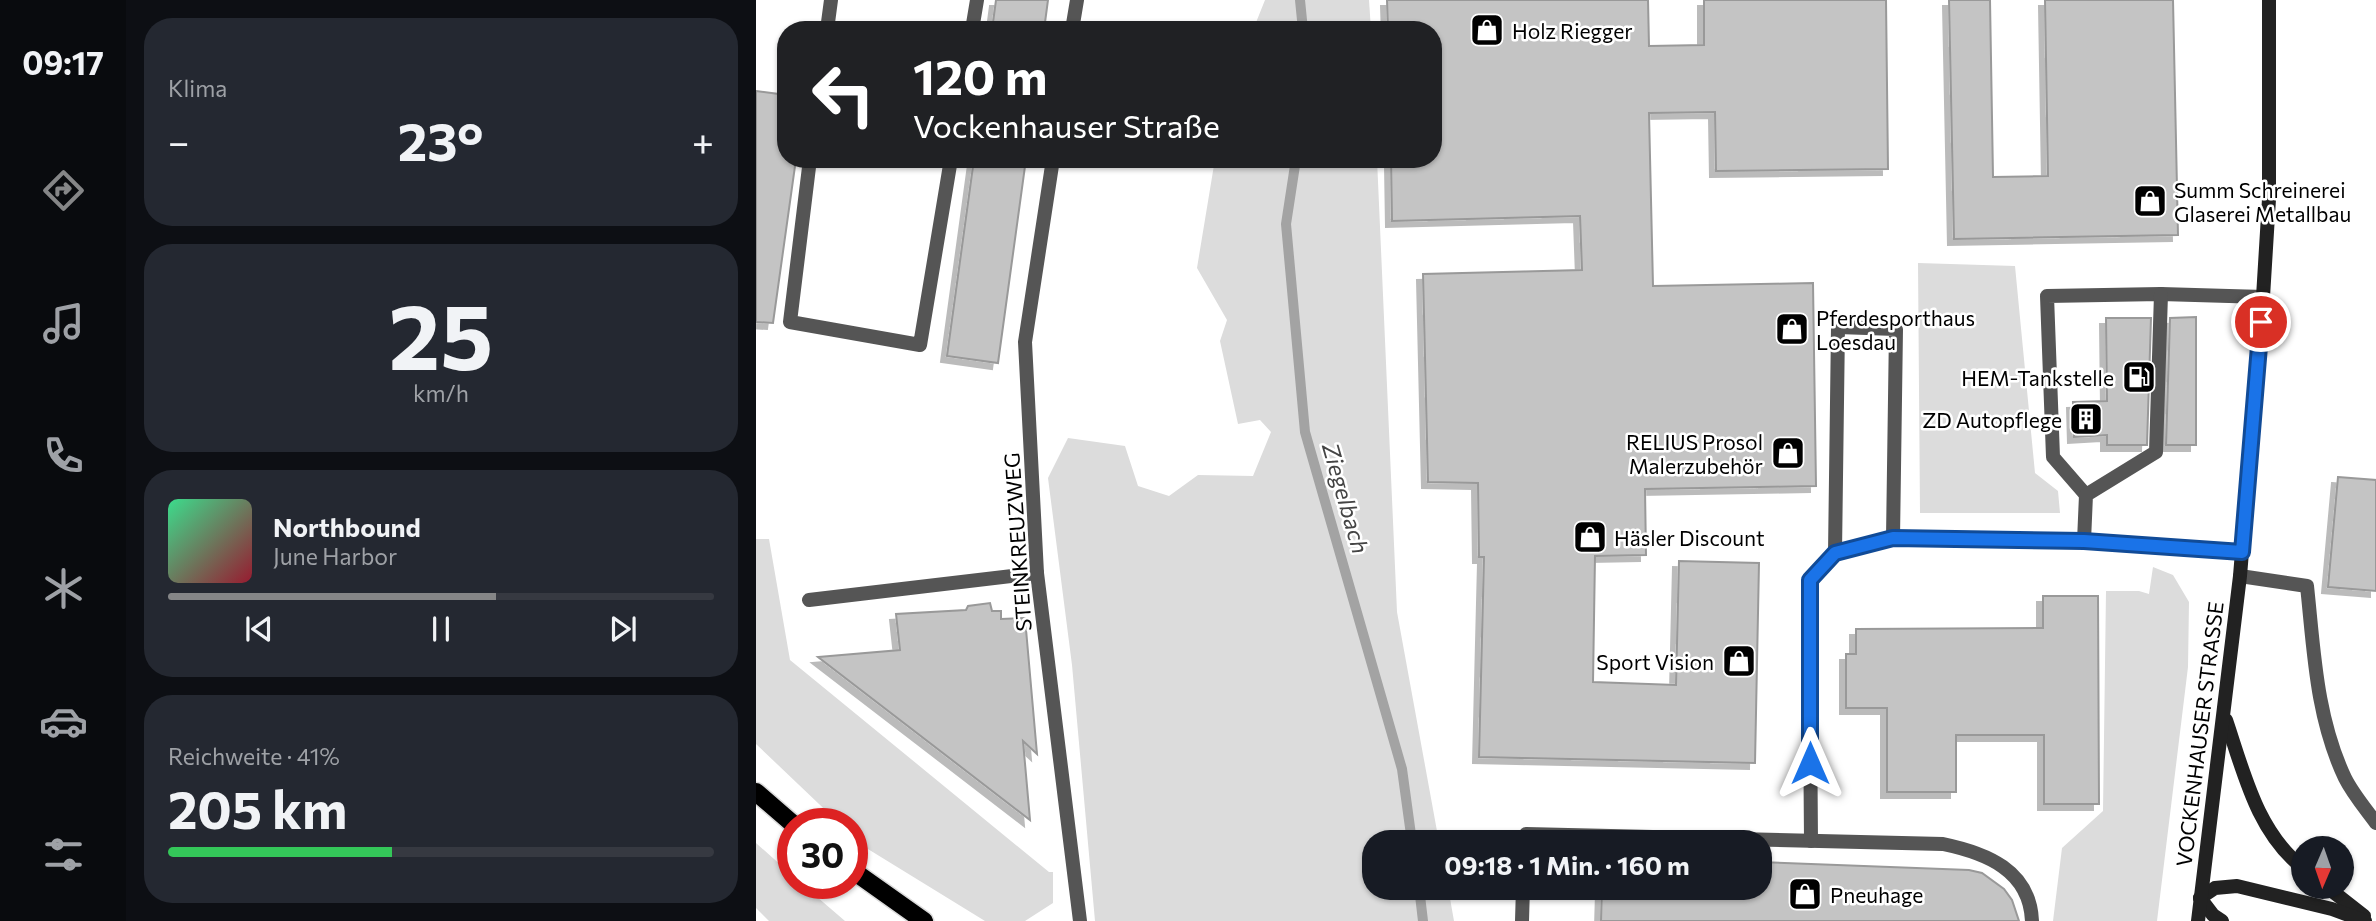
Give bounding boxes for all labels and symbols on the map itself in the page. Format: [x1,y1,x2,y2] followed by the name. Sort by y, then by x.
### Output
[1468,11,1506,49] shop icon: Holz Riegger
[1512,18,1633,43] place label: Holz Riegger
[2174,177,2351,226] place label: Summ Schreinerei Glaserei Metallbau
[2131,182,2169,220] shop icon: Summ Schreinerei Glaserei Metallbau
[2231,292,2291,352] pin
[1816,305,1975,354] place label: Pferdesporthaus Loesdau
[1773,310,1811,348] shop icon: Pferdesporthaus Loesdau
[2120,358,2158,396] fuel station icon: HEM-Tankstelle
[1961,365,2114,390] place label: HEM-Tankstelle
[2067,400,2105,438] building icon: ZD Autopflege
[1922,407,2062,432] place label: ZD Autopflege
[1626,429,1763,478] place label: RELIUS Prosol Malerzubehör
[1769,434,1807,472] shop icon: RELIUS Prosol Malerzubehör
[1317,438,1375,557] water label: Ziegelbach
[998,452,1036,632] street label: STEINKREUZWEG
[1571,518,1609,556] shop icon: Häsler Discount
[1614,525,1765,550] place label: Häsler Discount
[2170,600,2228,868] street label: VOCKENHAUSER STRASSE
[1720,642,1758,680] shop icon: Sport Vision
[1596,649,1714,674] place label: Sport Vision
[1773,726,1847,800] position arrow
[777,808,868,899] speed limit sign: 30
[2291,836,2354,900] north arrow
[1786,875,1824,913] shop icon: Pneuhage
[1830,882,1923,907] place label: Pneuhage

